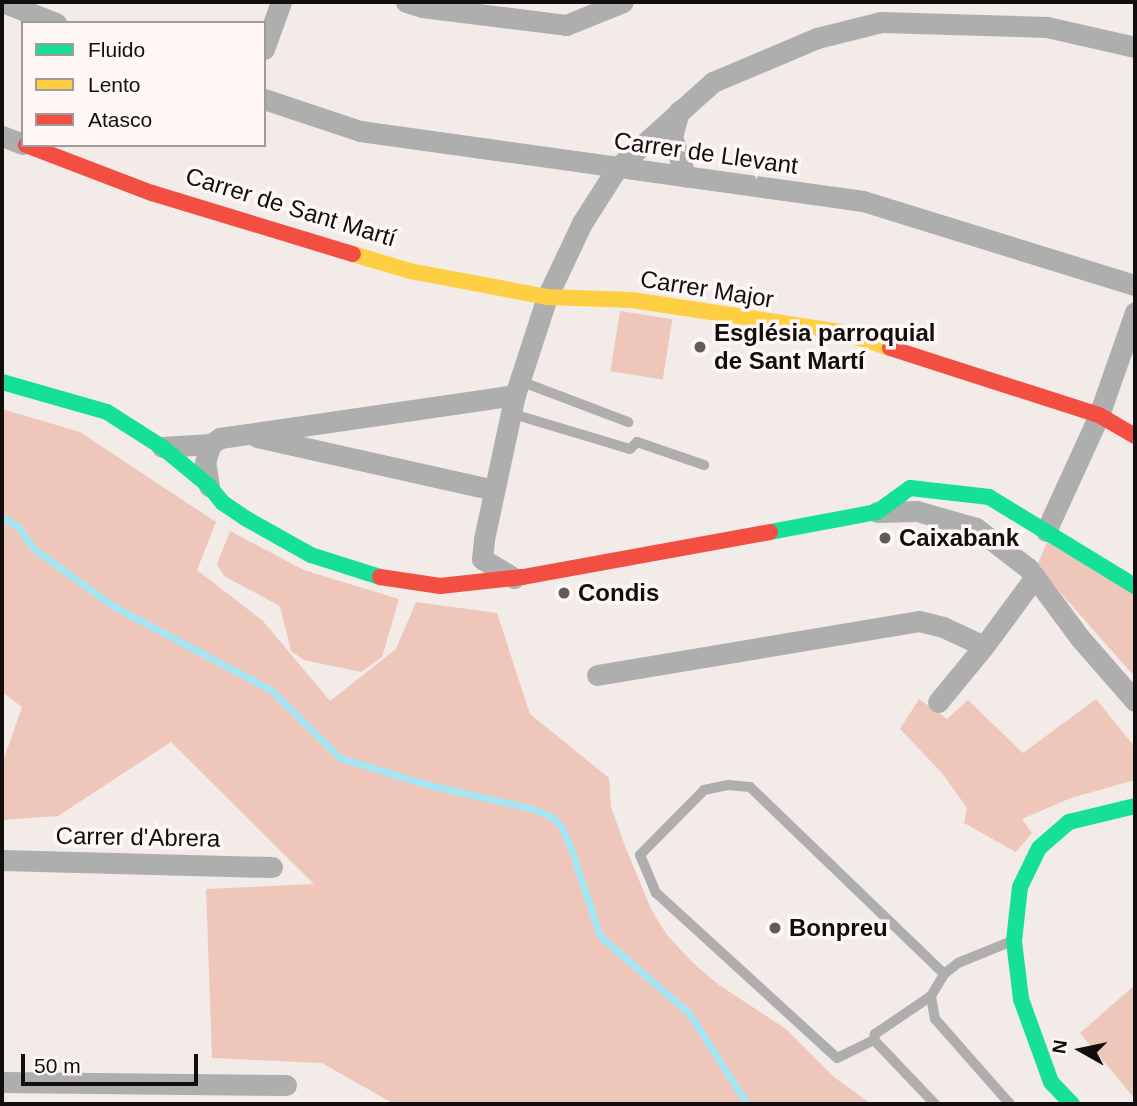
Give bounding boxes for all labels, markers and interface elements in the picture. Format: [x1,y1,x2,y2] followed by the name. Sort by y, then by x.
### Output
[21,21,266,147] legend
[88,38,145,61] text: Fluido
[88,73,141,96] text: Lento
[88,108,152,131] text: Atasco
[612,126,800,180] street label: Carrer de Llevant
[182,161,400,253] street label: Carrer de Sant Martí
[638,264,776,314] street label: Carrer Major
[714,319,935,375] place label: Església parroquial de Sant Martí
[692,339,708,355] marker: Església parroquial de Sant Martí
[899,524,1019,552] place label: Caixabank
[877,530,893,546] marker: Caixabank
[578,579,659,607] place label: Condis
[556,585,572,601] marker: Condis
[55,821,221,853] street label: Carrer d'Abrera
[789,914,888,942] place label: Bonpreu
[767,920,783,936] marker: Bonpreu
[1046,1015,1116,1085] north arrow
[1048,1038,1071,1055] text: N
[24,1040,201,1084] scale bar
[34,1054,81,1077] text: 50 m

